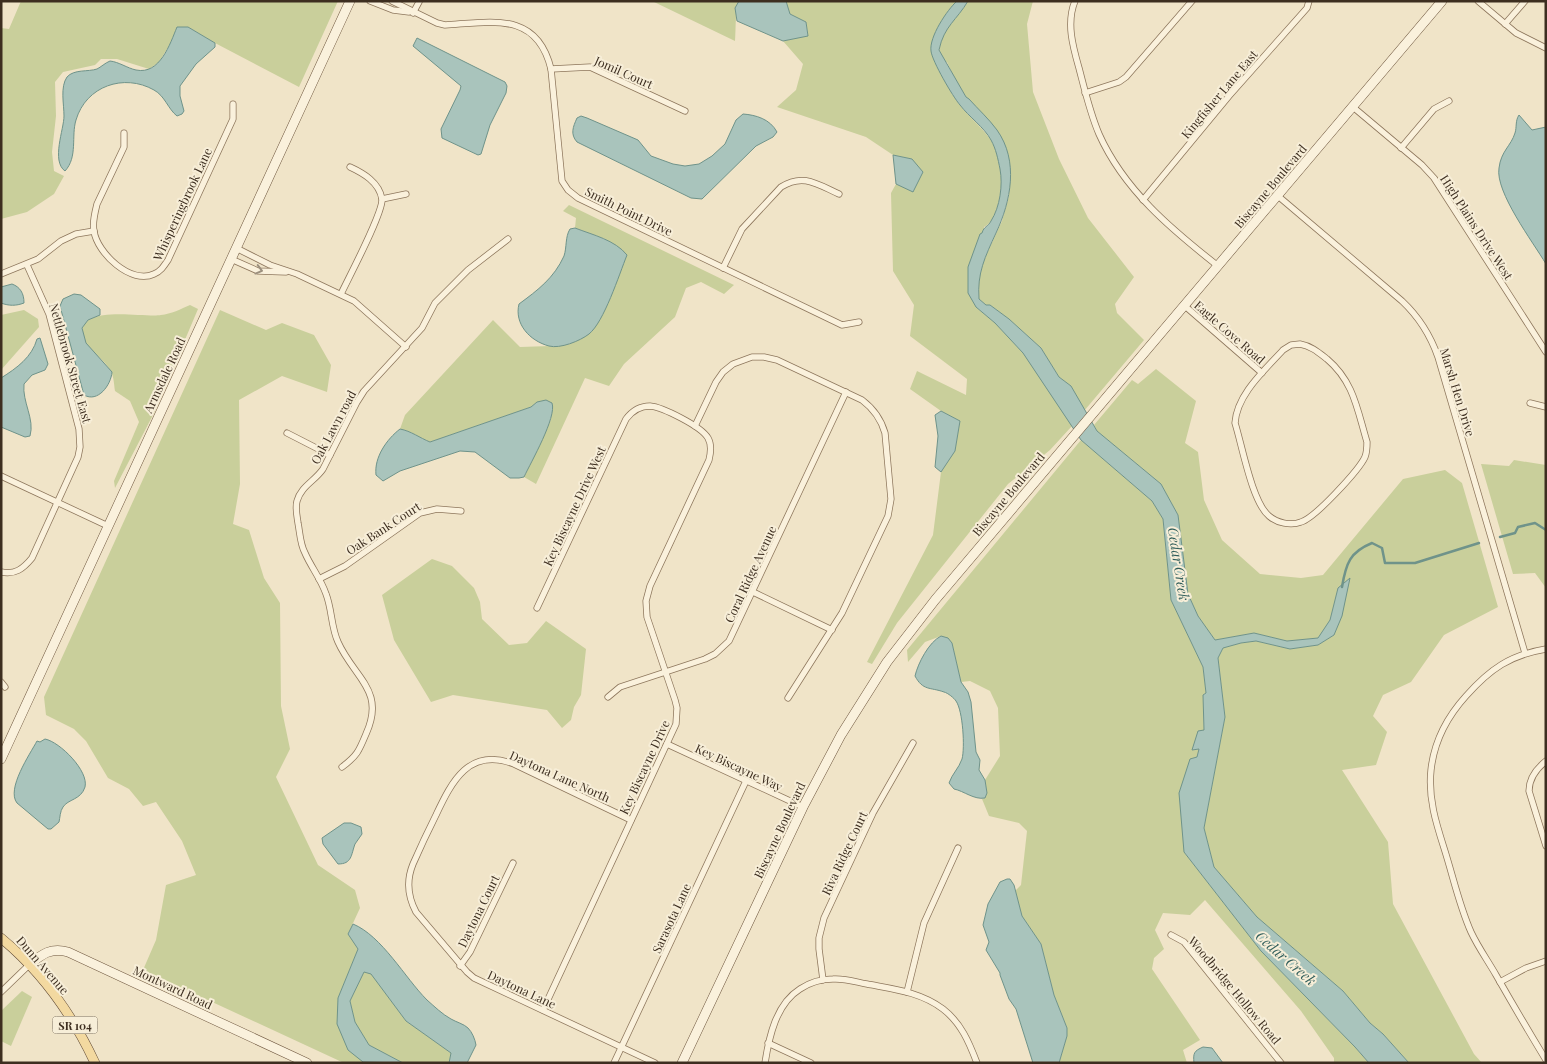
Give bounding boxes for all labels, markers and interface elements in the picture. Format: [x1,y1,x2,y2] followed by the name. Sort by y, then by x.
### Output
[1177,46,1261,142] street label: Kingfisher Lane East
[591,52,656,92] street label: Jomil Court
[1230,141,1310,231] street label: Biscayne Boulevard
[148,145,215,264] street label: Whisperingbrook Lane
[1437,171,1517,283] street label: High Plains Drive West
[583,183,675,239] street label: Smith Point Drive
[255,264,263,275] one-way arrow
[1191,297,1269,367] street label: Eagle Cove Road
[46,301,96,426] street label: Nettlebrook Street East
[139,335,188,416] street label: Armsdale Road
[1437,346,1479,438] street label: Marsh Hen Drive
[307,387,359,467] street label: Oak Lawn road
[539,443,609,569] street label: Key Biscayne Drive West
[968,449,1048,539] street label: Biscayne Boulevard
[343,498,424,558] street label: Oak Bank Court
[720,523,780,625] street label: Coral Ridge Avenue
[1164,526,1194,602] water label: Cedar Creek
[615,717,673,817] street label: Key Biscayne Drive
[693,740,785,794] street label: Key Biscayne Way
[507,747,613,805] street label: Daytona Lane North
[750,779,808,881] street label: Biscayne Boulevard
[818,808,871,898] street label: Riva Ridge Court
[454,871,503,950] street label: Daytona Court
[648,881,694,955] street label: Sarasota Lane
[1252,927,1320,989] water label: Cedar Creek
[1185,932,1285,1047] street label: Woodbridge Hollow Road
[13,933,73,997] street label: Dunn Avenue
[131,962,215,1012] street label: Montward Road
[485,966,559,1012] street label: Daytona Lane
[52,1016,98,1034] road number: SR 104

